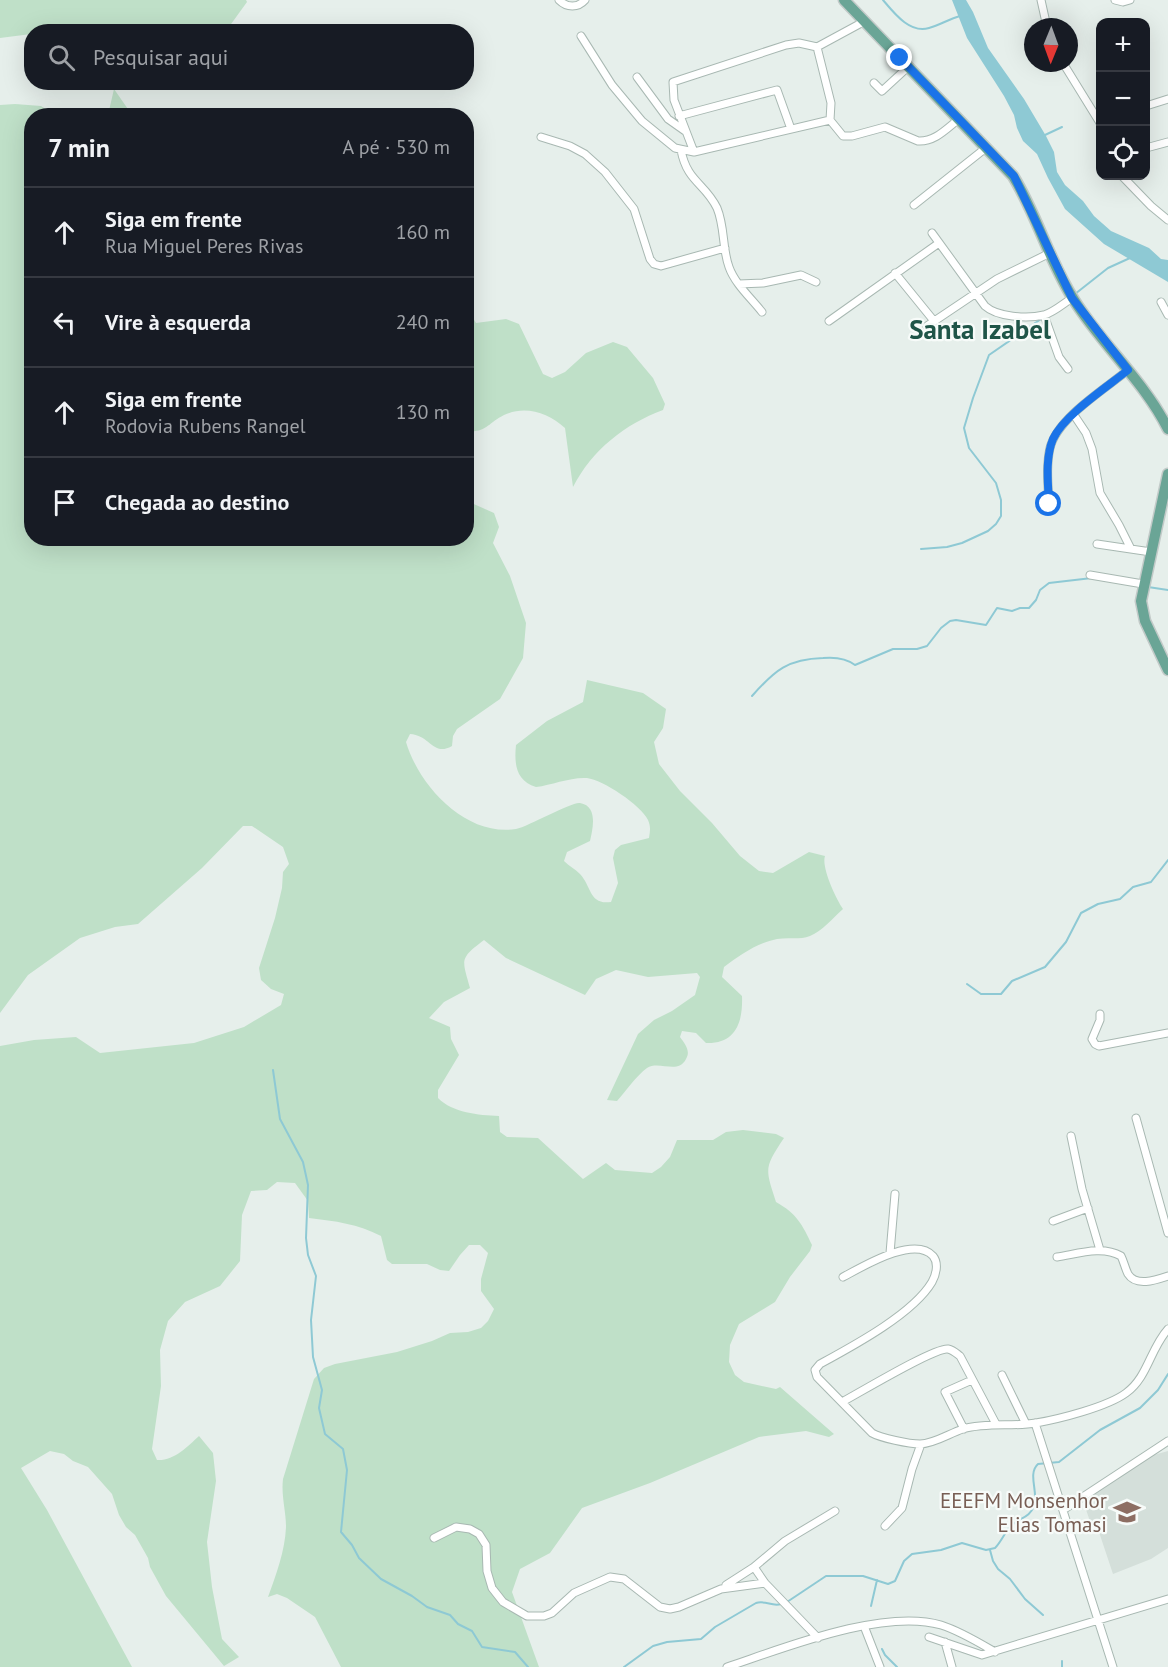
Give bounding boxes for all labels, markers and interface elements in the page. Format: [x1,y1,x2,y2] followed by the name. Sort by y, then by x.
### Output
[1024,18,1078,72] north arrow
[1096,18,1150,180] map controls
[1096,18,1150,72] button: +
[24,24,474,90] search box
[45,41,78,74] icon: search
[93,43,229,71] text: Pesquisar aqui
[886,44,912,70] route end
[1096,72,1150,126] button: −
[1096,126,1150,180] button: locate
[48,131,110,164] text: 7 min
[343,134,450,160] text: A pé · 530 m
[105,205,242,233] text: Siga em frente
[48,216,81,249] icon: ahead
[396,219,450,245] text: 160 m
[105,233,303,259] text: Rua Miguel Peres Rivas
[48,306,81,339] icon: left
[105,308,251,336] text: Vire à esquerda
[396,309,450,335] text: 240 m
[909,312,1051,346] district label: Santa Izabel
[105,385,242,413] text: Siga em frente
[48,396,81,429] icon: ahead
[396,399,450,425] text: 130 m
[105,413,306,439] text: Rodovia Rubens Rangel
[48,486,81,519] icon: arrive
[105,488,289,516] text: Chegada ao destino
[1035,490,1061,516] route start
[940,1487,1107,1538] place label: EEEFM Monsenhor Elias Tomasi
[1112,1497,1142,1527] school or university icon: EEEFM Monsenhor Elias Tomasi

